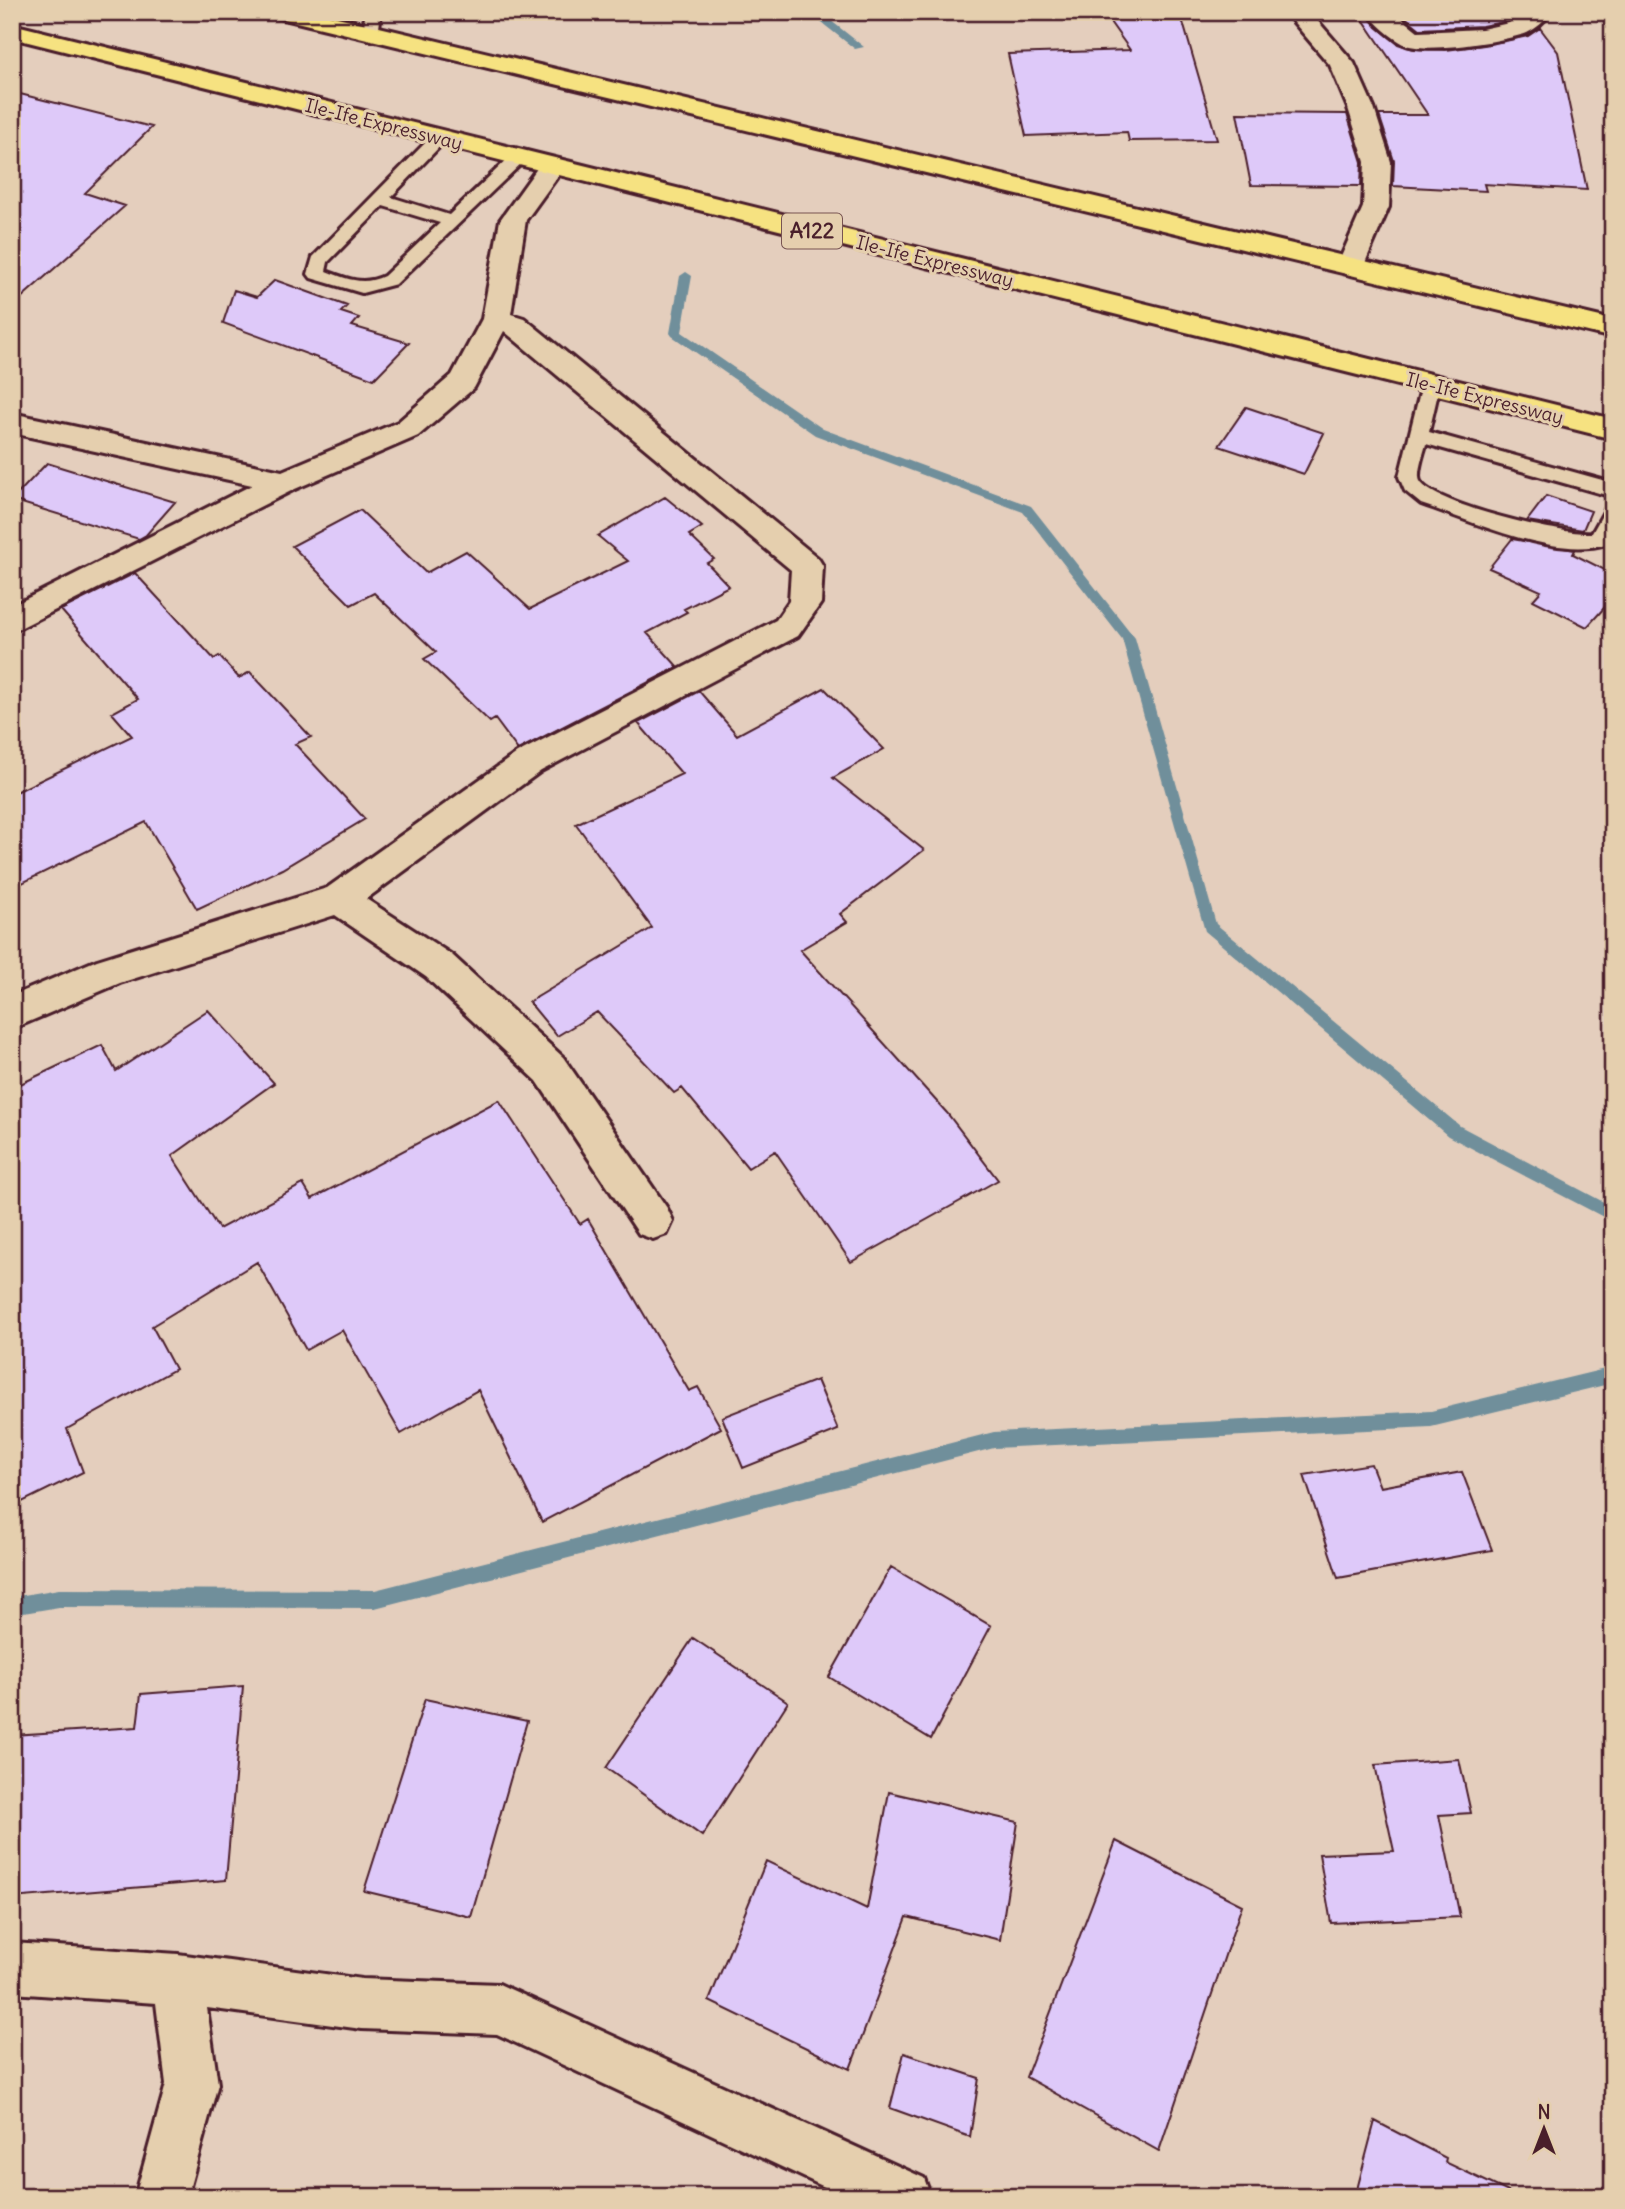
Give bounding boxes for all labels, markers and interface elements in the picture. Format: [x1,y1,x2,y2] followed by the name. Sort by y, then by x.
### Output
[303,93,465,155] street label: Ile-Ife Expressway
[782,214,842,248] road number: A122
[854,230,1016,292] street label: Ile-Ife Expressway
[1404,367,1566,429] street label: Ile-Ife Expressway
[1510,2094,1580,2164] north arrow
[1537,2100,1551,2124] text: N

